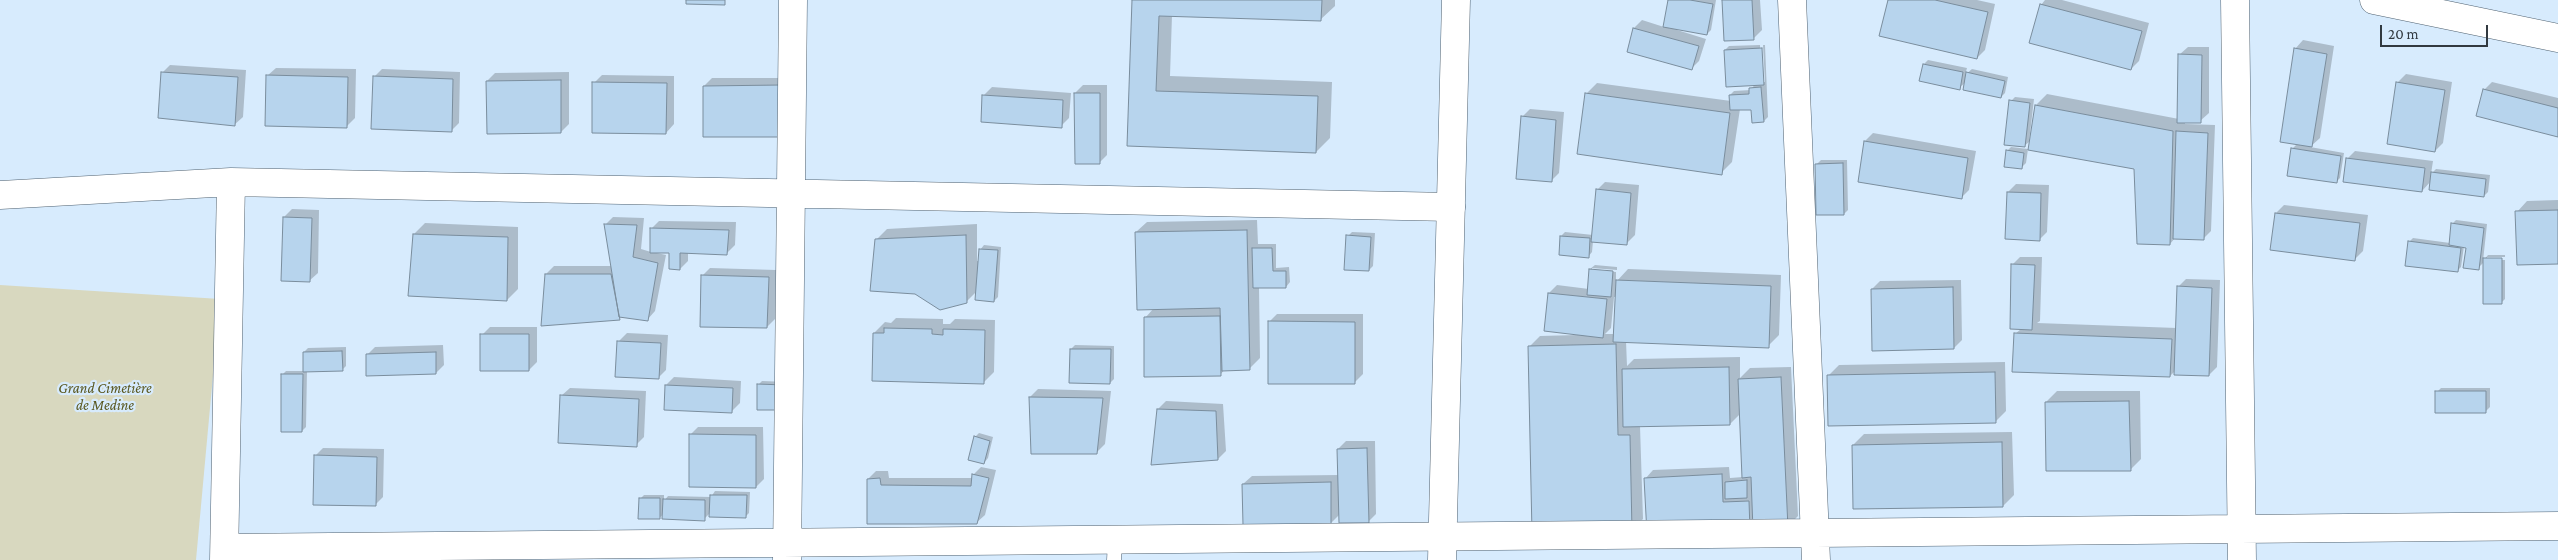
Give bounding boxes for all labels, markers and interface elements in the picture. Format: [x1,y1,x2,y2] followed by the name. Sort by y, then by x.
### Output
[2383,15,2490,47] scale bar
[2388,26,2419,42] text: 20 m
[58,379,152,414] park label: Grand Cimetière de Medine

